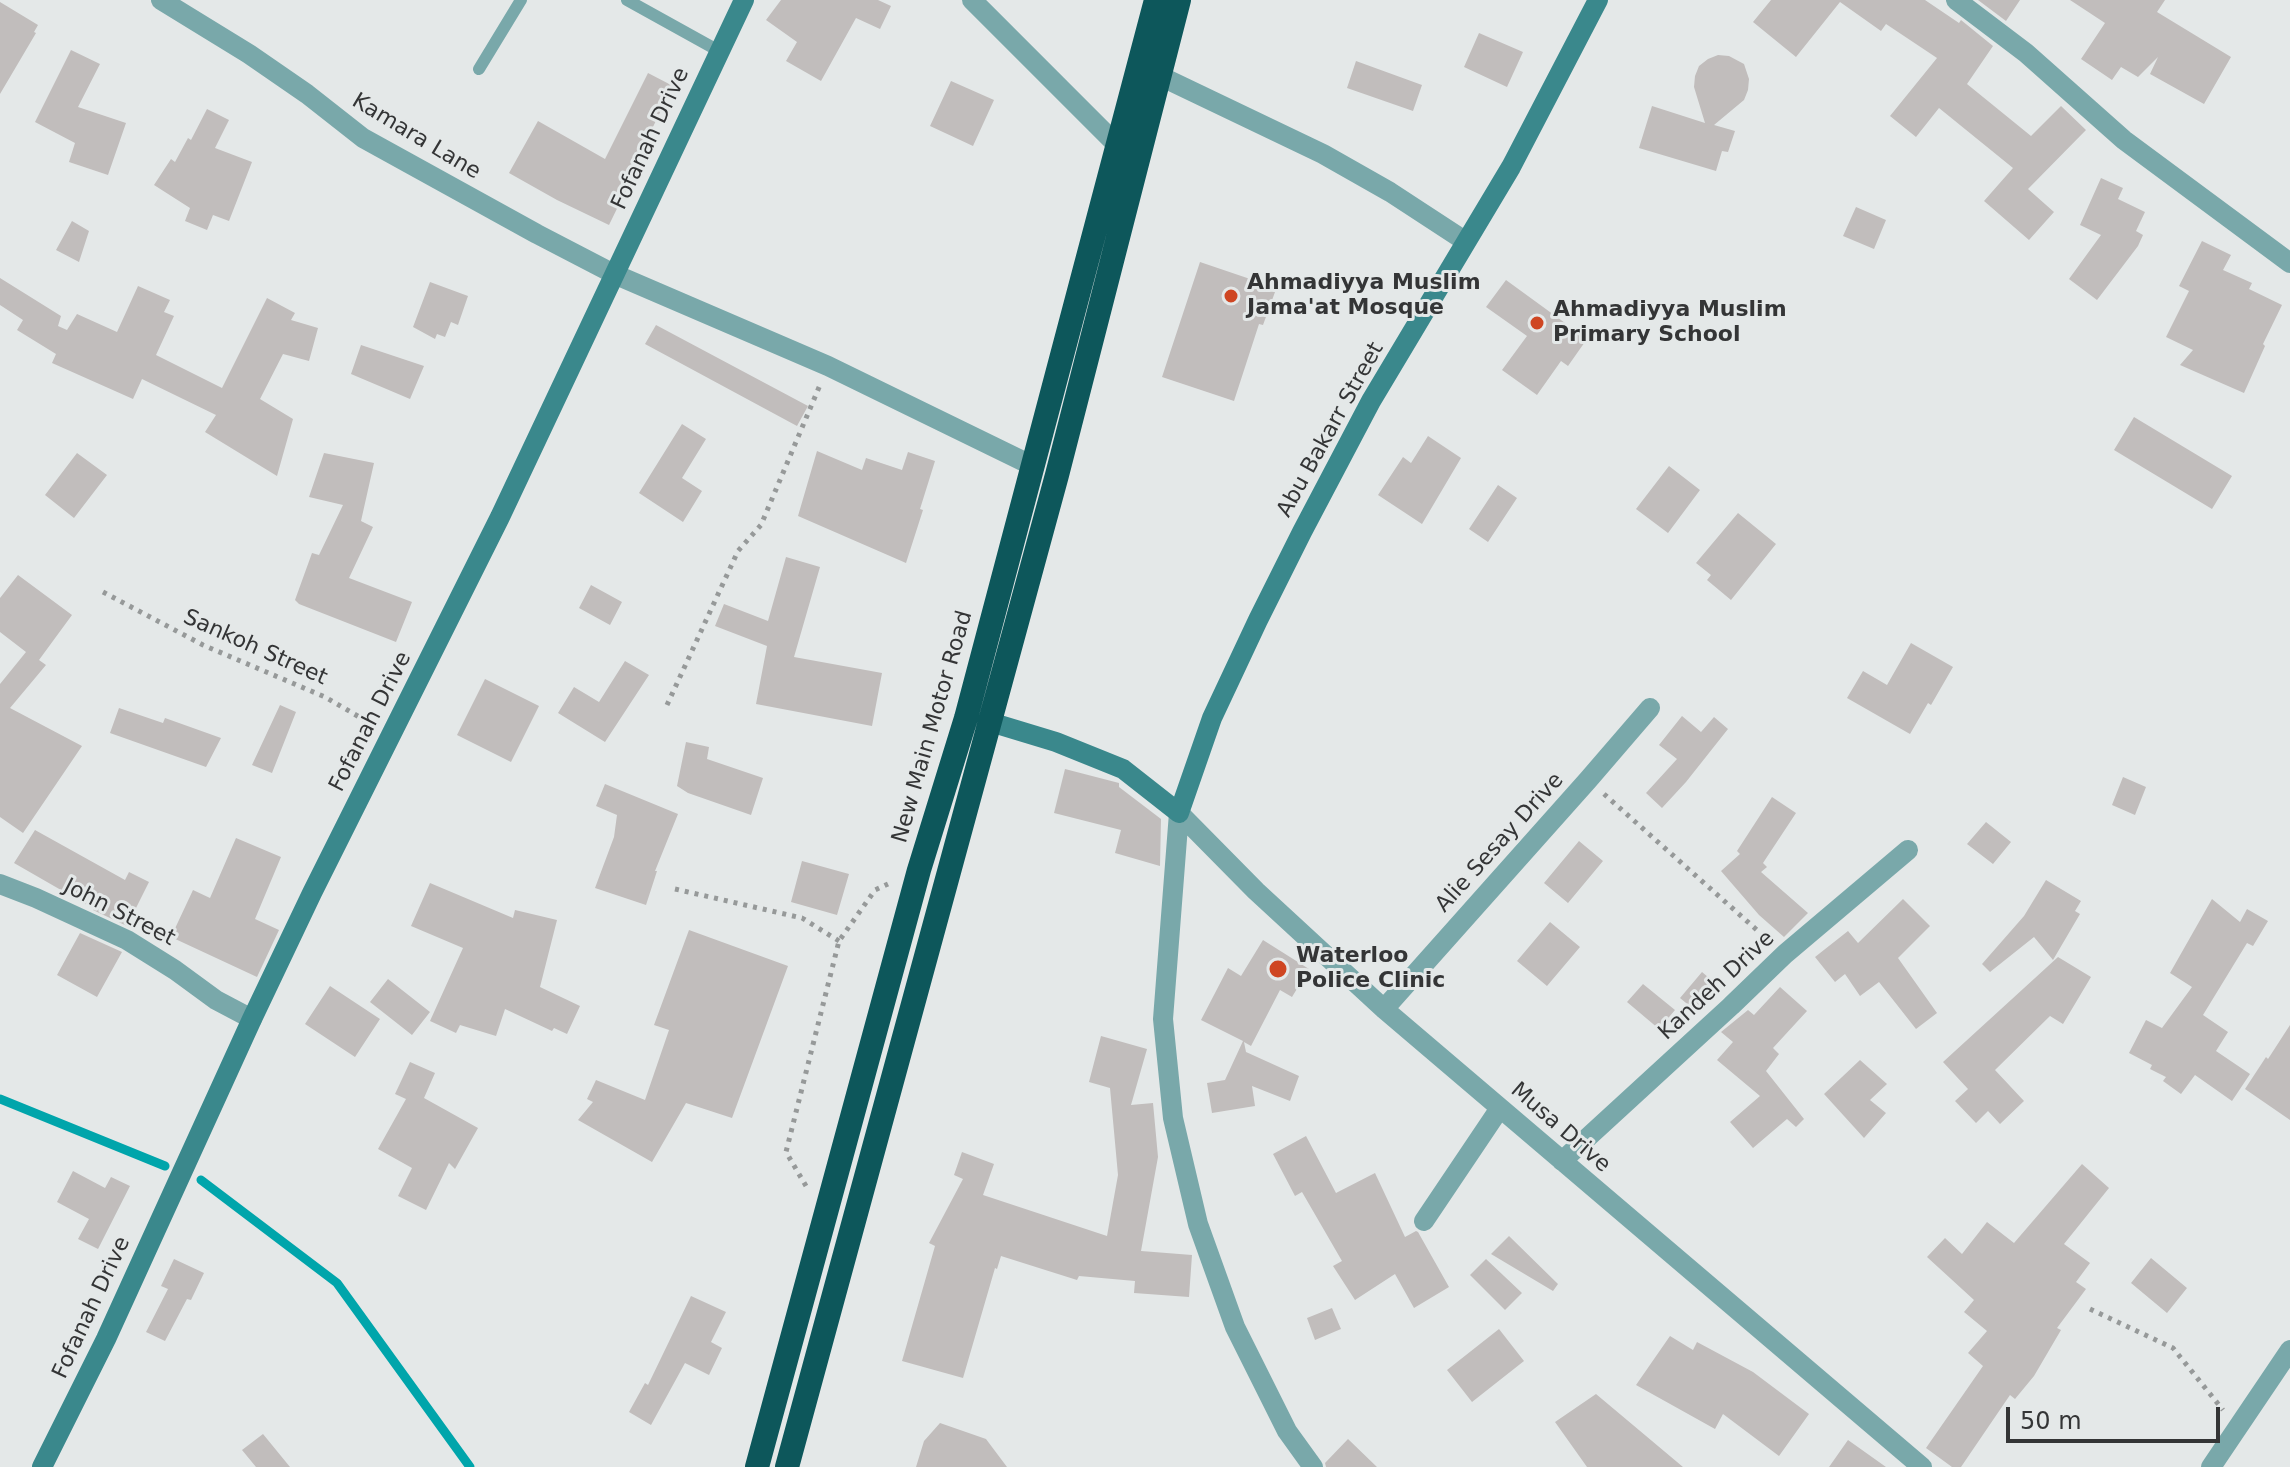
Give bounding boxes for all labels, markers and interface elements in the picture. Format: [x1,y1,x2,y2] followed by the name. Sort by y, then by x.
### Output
[607,64,695,214] street label: Fofanah Drive
[347,88,485,186] street label: Kamara Lane
[1247,270,1481,322] place label: Ahmadiyya Muslim Jama'at Mosque
[1222,287,1240,305] marker: Ahmadiyya Muslim Jama'at Mosque
[1553,297,1787,348] place label: Ahmadiyya Muslim Primary School
[1528,314,1546,332] marker: Ahmadiyya Muslim Primary School
[1272,338,1390,522] street label: Abu Bakarr Street
[179,605,331,691] street label: Sankoh Street
[887,608,979,846] street label: New Main Motor Road
[324,648,418,796] street label: Fofanah Drive
[1430,768,1570,918] street label: Alie Sesay Drive
[59,874,179,952] street label: John Street
[1654,926,1780,1046] street label: Kandeh Drive
[1296,943,1445,994] place label: Waterloo Police Clinic
[1267,958,1289,980] marker: Waterloo Police Clinic
[1505,1078,1615,1178] street label: Musa Drive
[48,1233,136,1383] street label: Fofanah Drive
[2010,1391,2224,1441] scale bar
[2020,1407,2082,1435] text: 50 m

